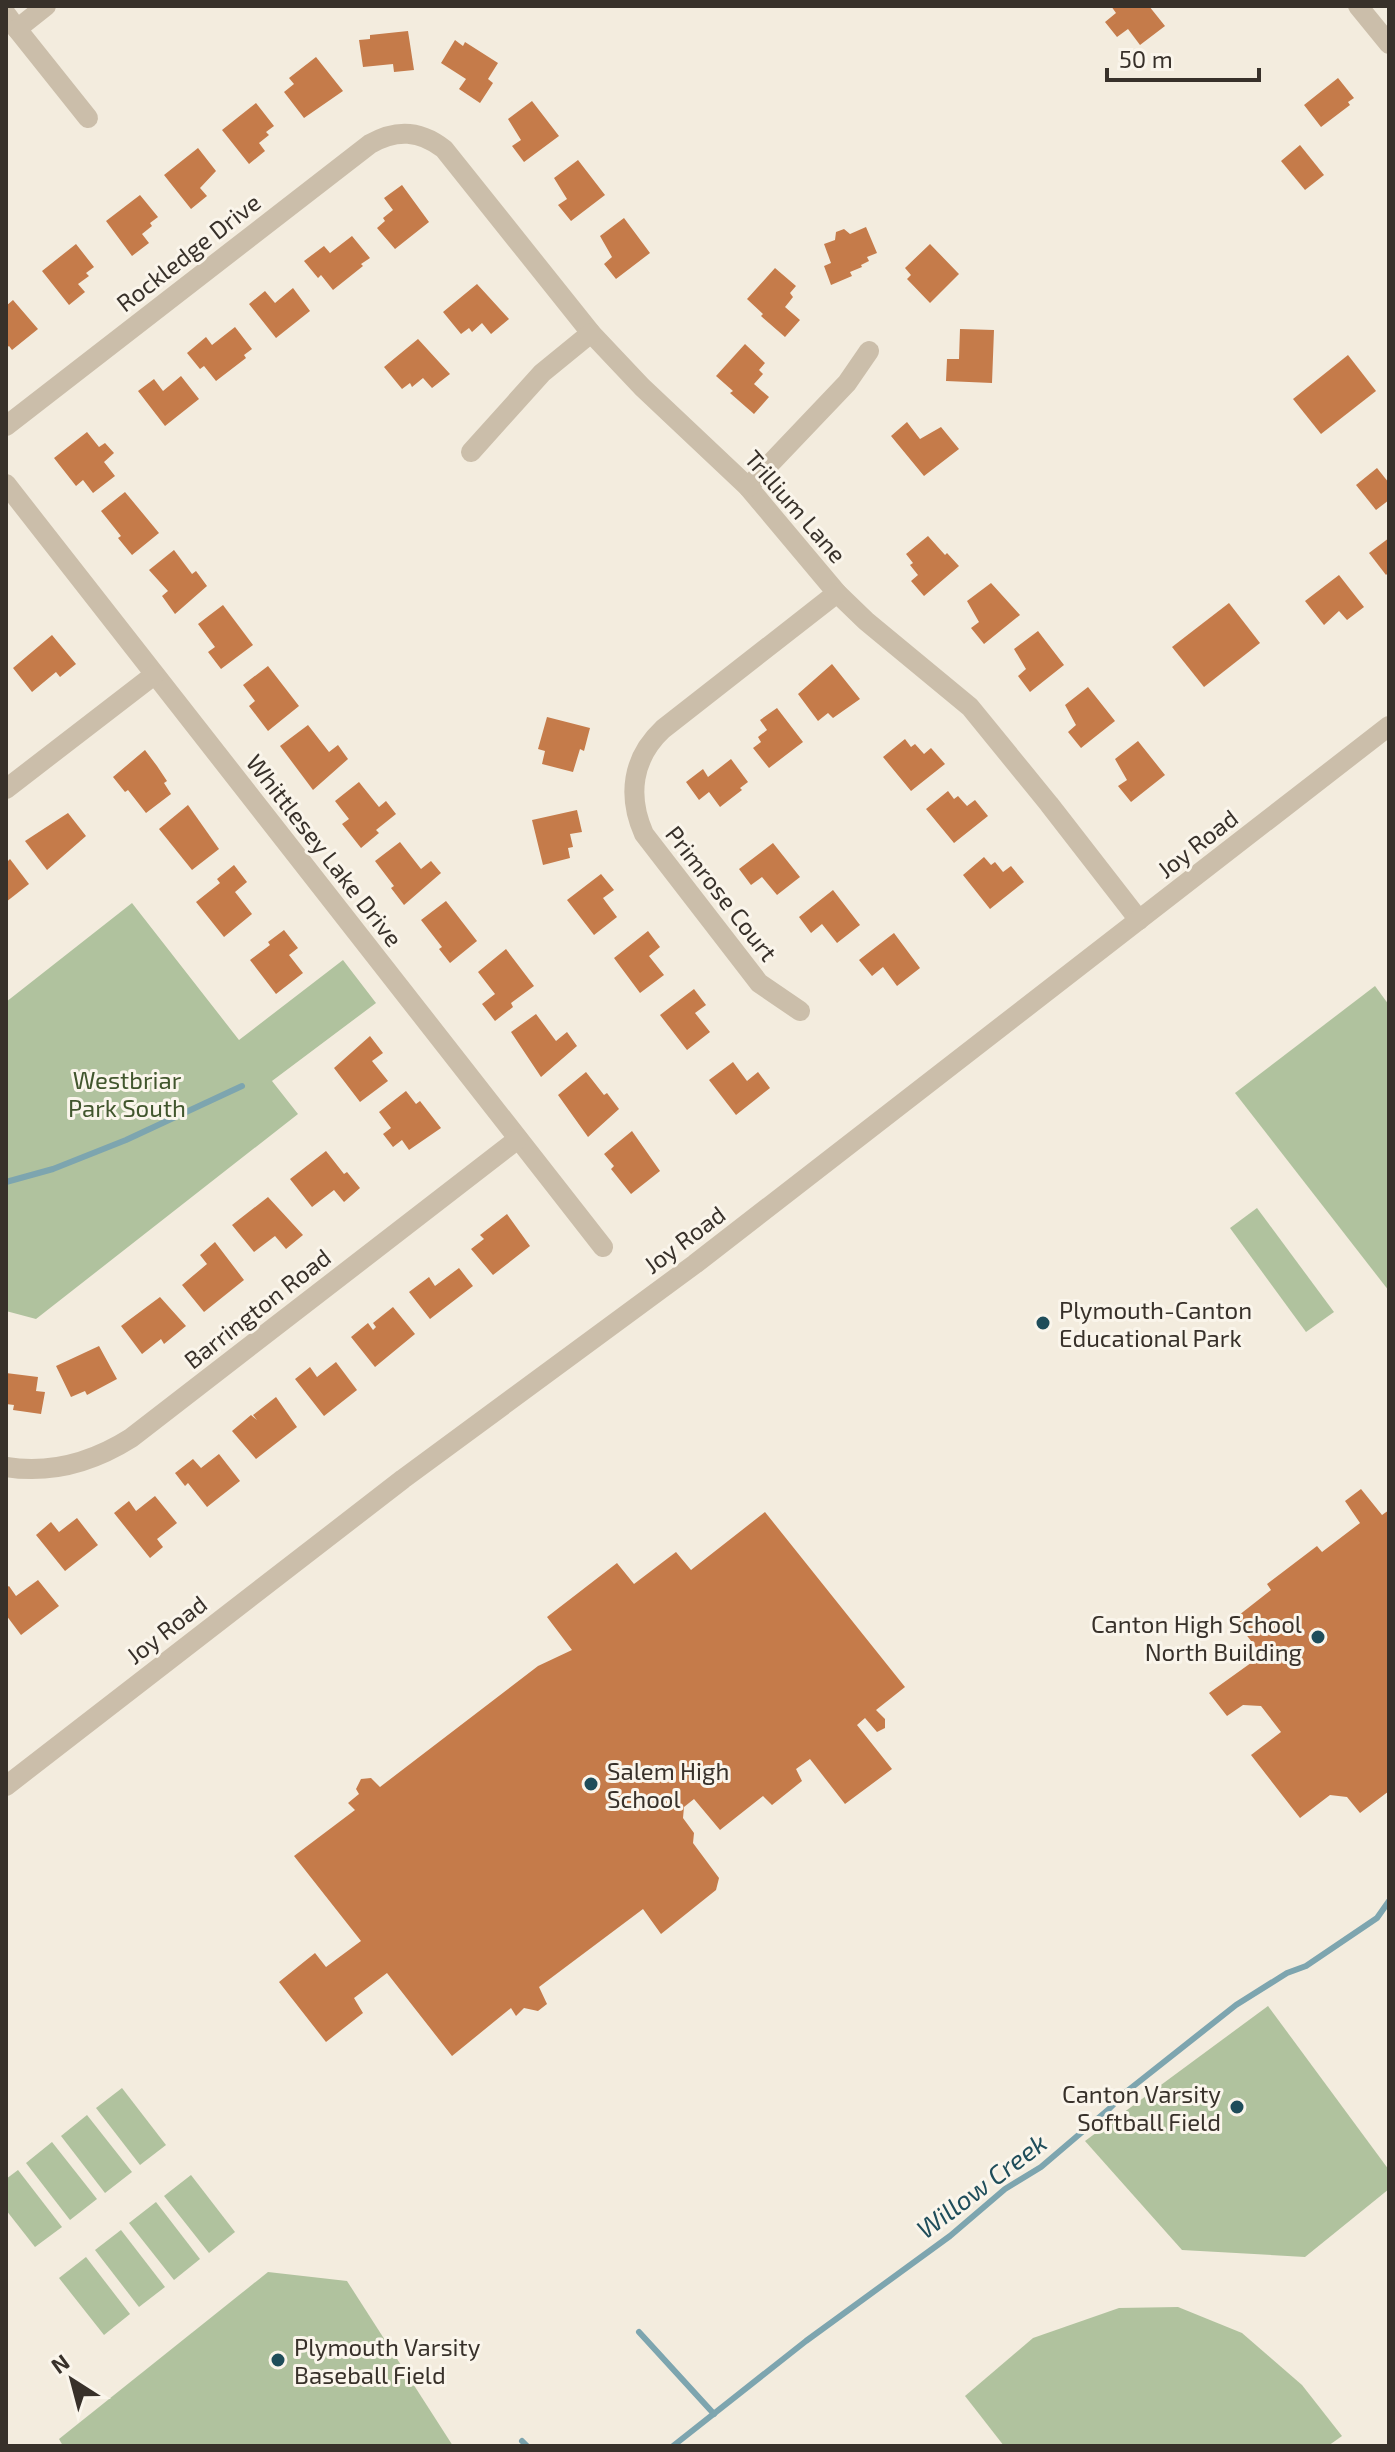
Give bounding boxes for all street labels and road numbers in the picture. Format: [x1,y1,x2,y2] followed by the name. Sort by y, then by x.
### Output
[110,187,266,317] street label: Rockledge Drive
[739,444,853,568] street label: Trillium Lane
[241,748,409,952] street label: Whittlesey Lake Drive
[1151,802,1243,884] street label: Joy Road
[660,819,784,967] street label: Primrose Court
[638,1199,730,1279] street label: Joy Road
[178,1242,336,1374] street label: Barrington Road
[120,1588,212,1670] street label: Joy Road

